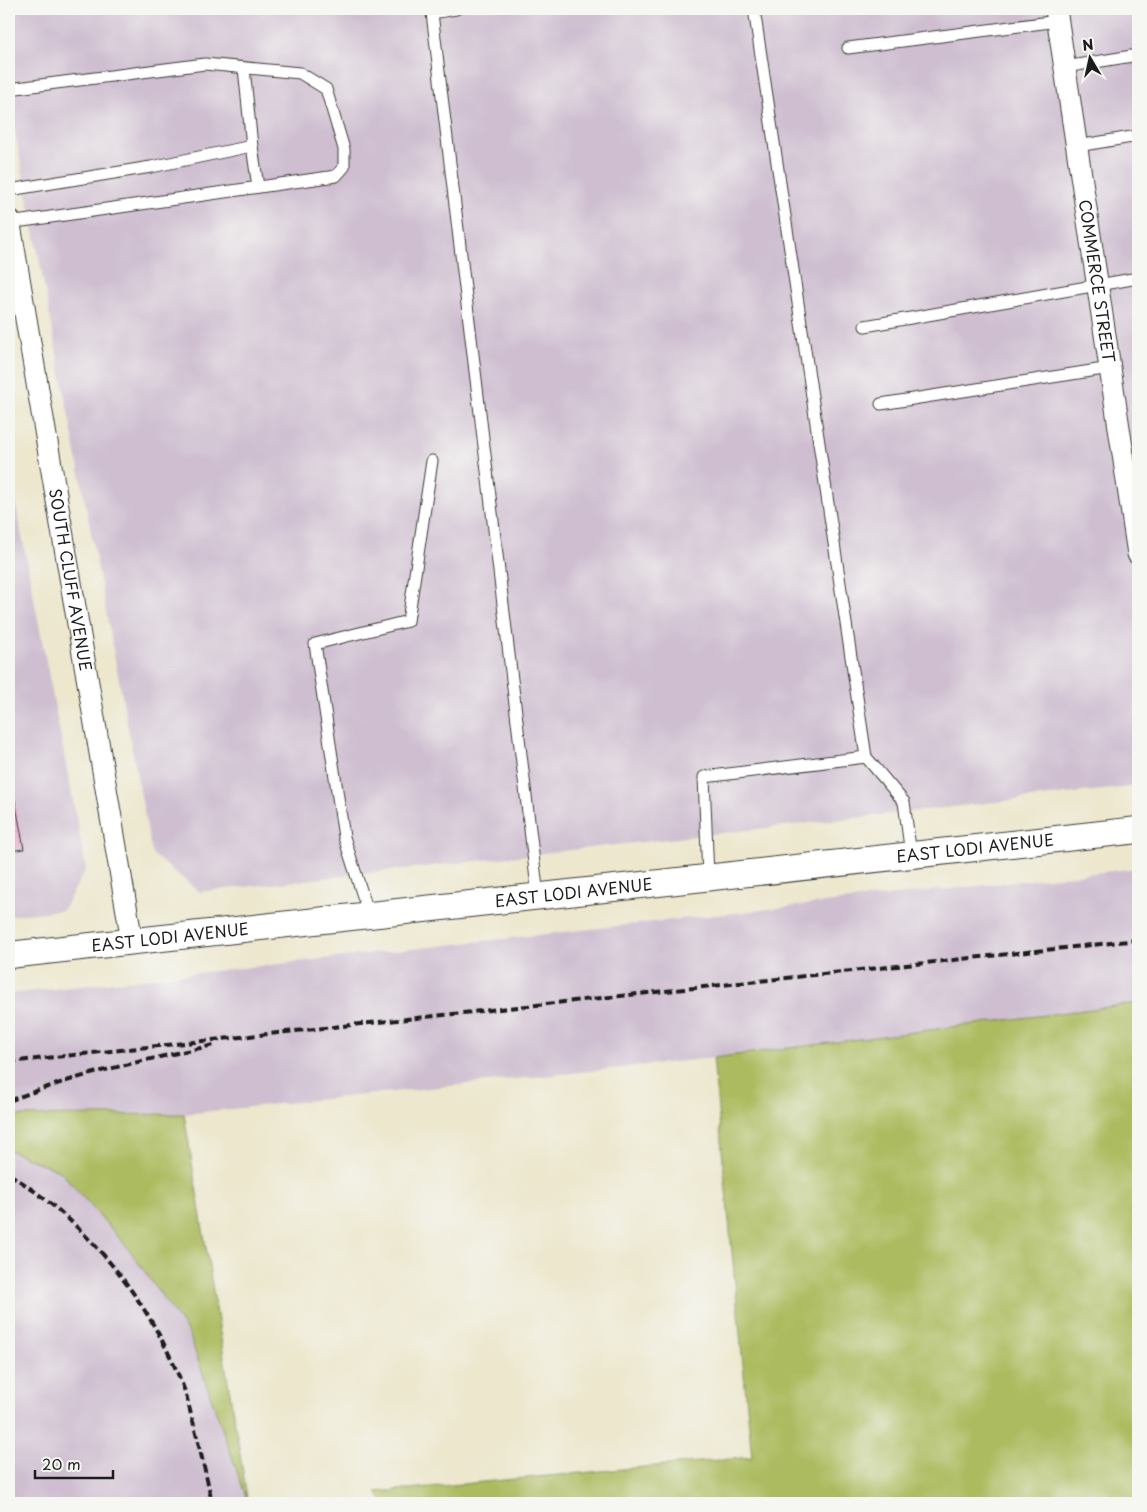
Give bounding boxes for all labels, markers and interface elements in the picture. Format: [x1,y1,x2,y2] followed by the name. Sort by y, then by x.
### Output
[1064,32,1114,82] north arrow
[1081,33,1095,56] text: N
[1074,198,1122,364] street label: COMMERCE STREET
[44,487,99,673] street label: SOUTH CLUFF AVENUE
[895,826,1055,868] street label: EAST LODI AVENUE
[493,871,653,912] street label: EAST LODI AVENUE
[90,916,250,957] street label: EAST LODI AVENUE
[35,1447,112,1479] scale bar
[42,1452,81,1475] text: 20 m

